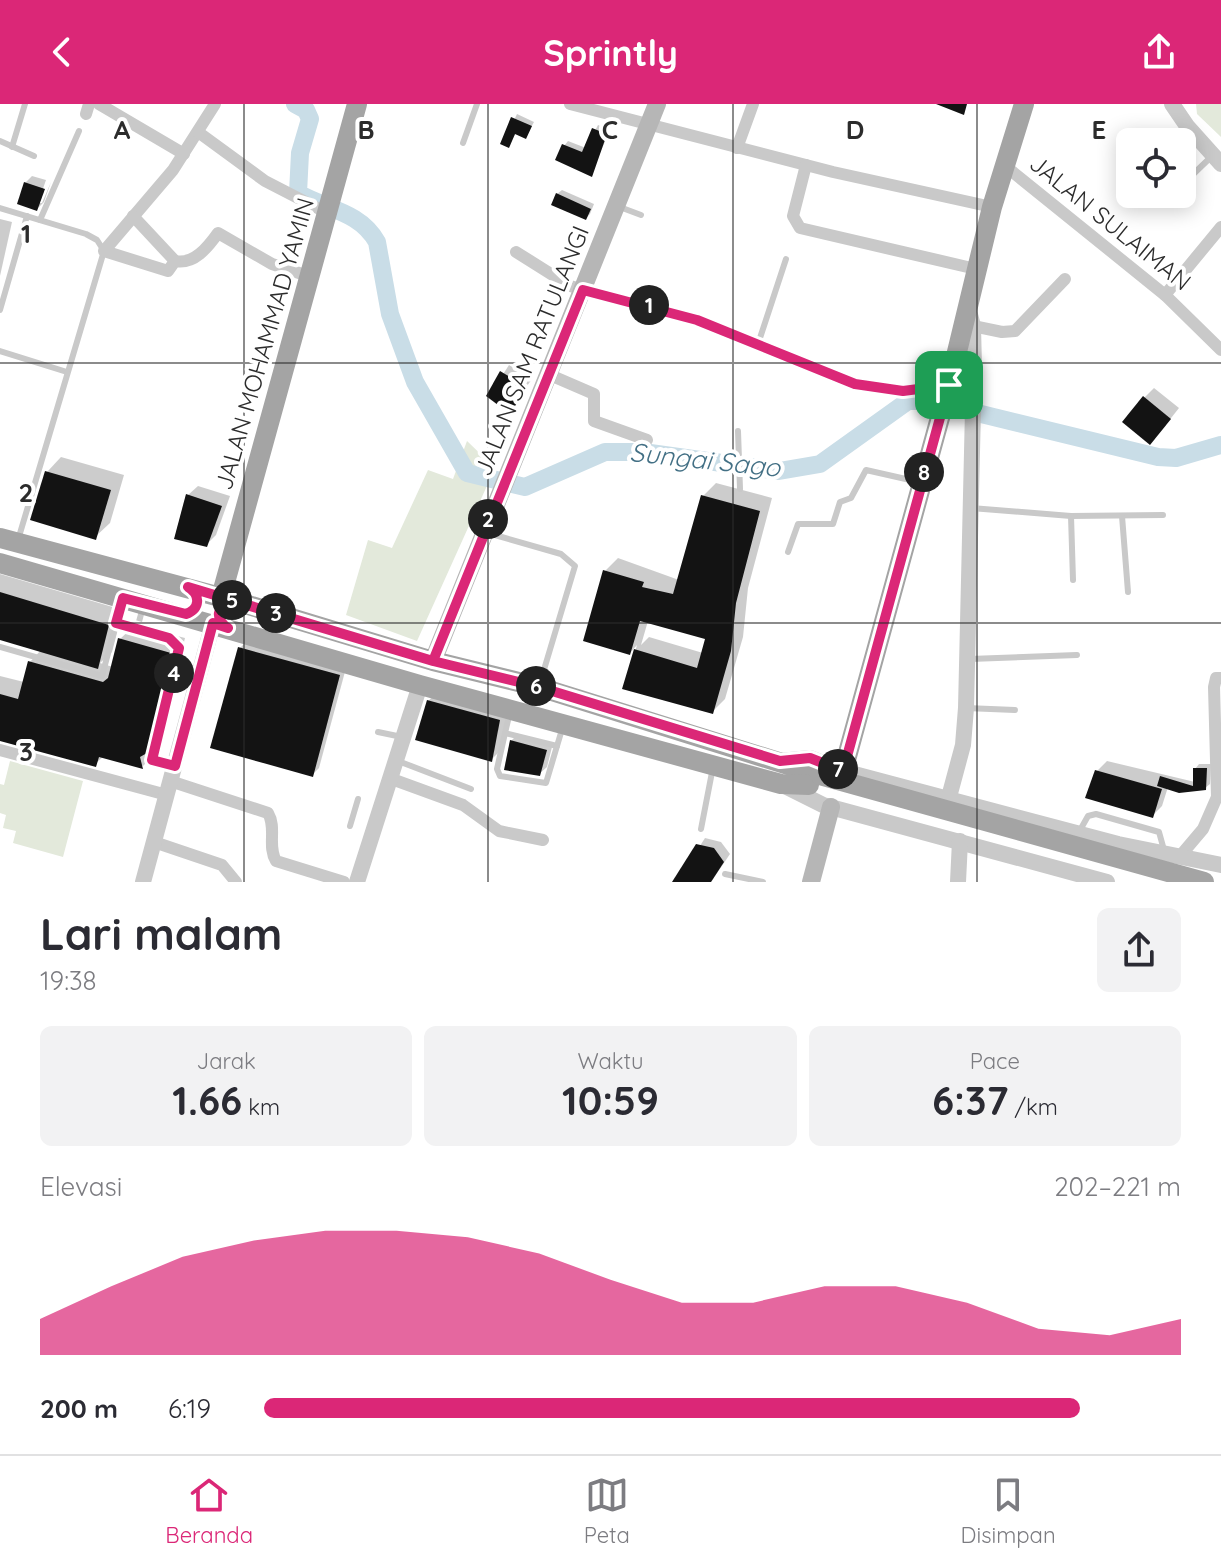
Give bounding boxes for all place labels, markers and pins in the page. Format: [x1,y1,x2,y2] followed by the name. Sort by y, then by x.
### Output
[629,285,669,325] pin: 1
[915,351,983,419] pin
[904,452,944,492] pin: 8
[468,499,508,539] pin: 2
[212,580,252,620] pin: 5
[256,593,296,633] pin: 3
[154,653,194,693] pin: 4
[516,666,556,706] pin: 6
[818,749,858,789] pin: 7

